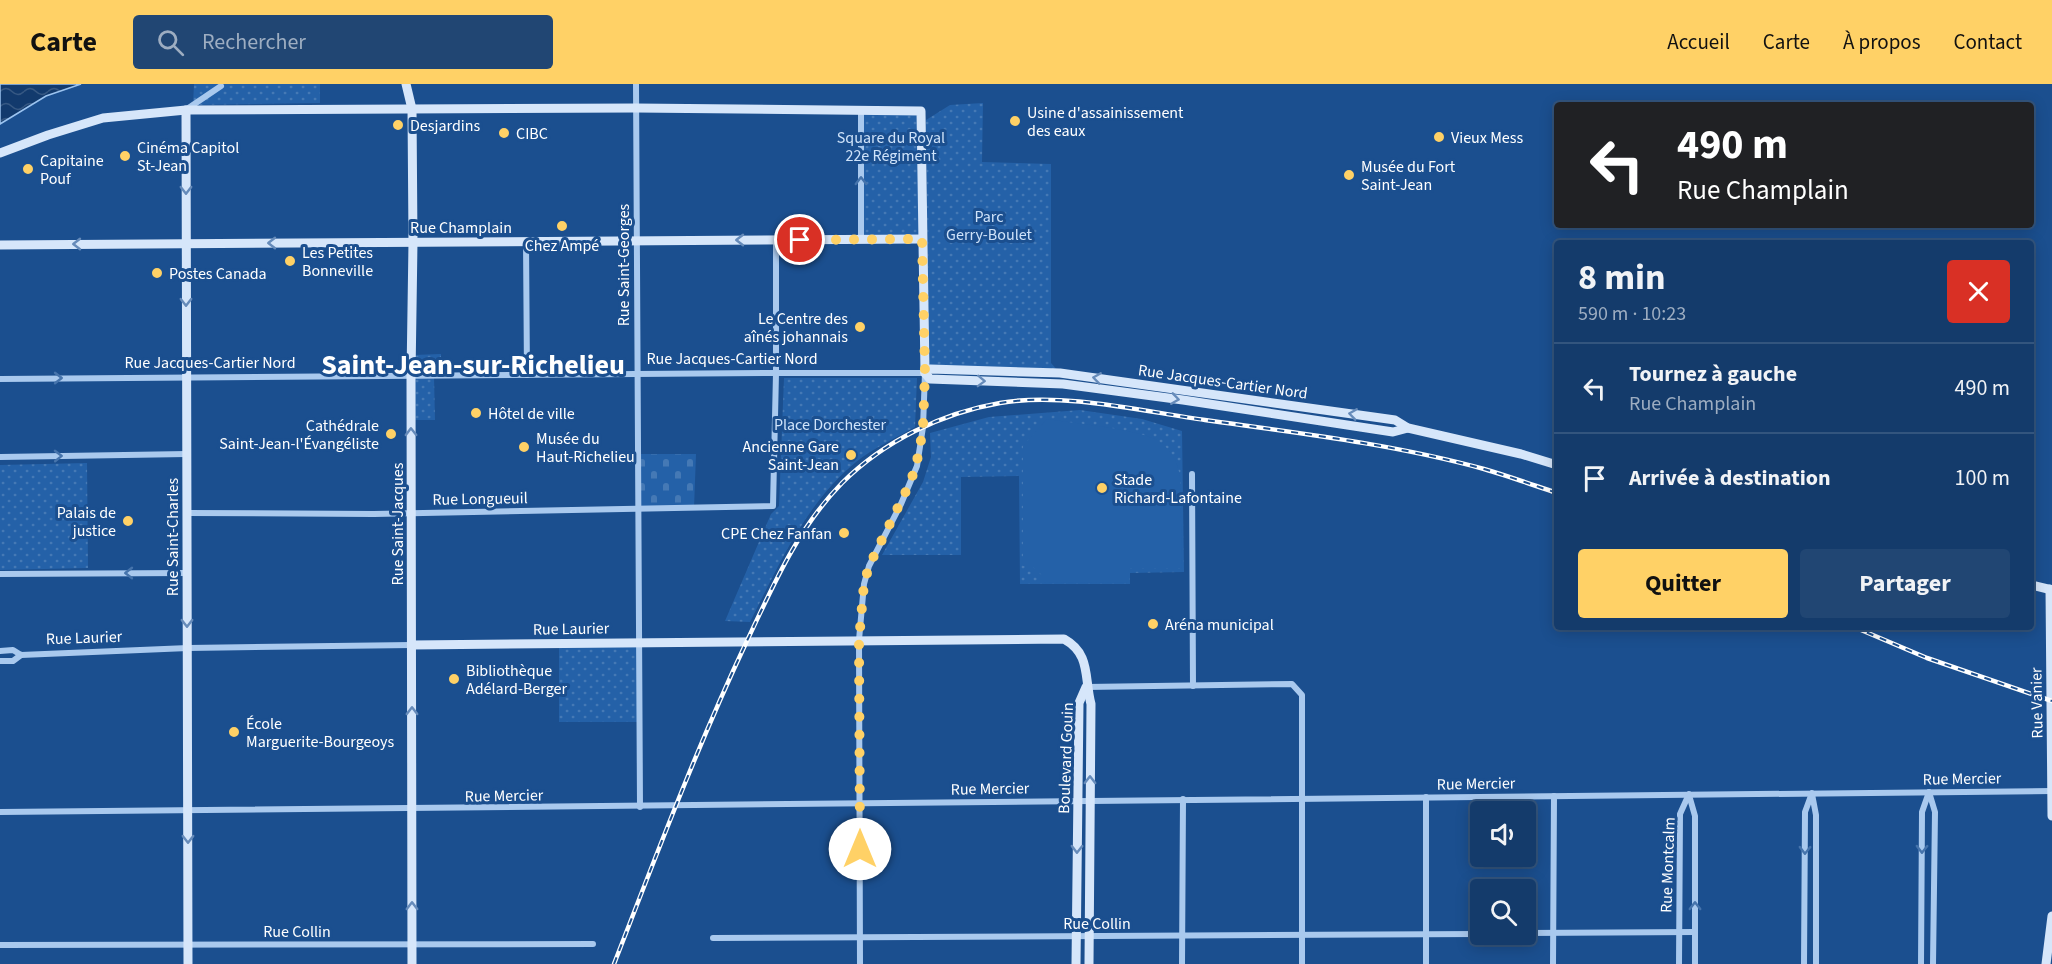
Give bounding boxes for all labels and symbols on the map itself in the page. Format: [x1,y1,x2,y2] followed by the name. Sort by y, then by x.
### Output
[1027,102,1184,142] place label: Usine d'assainissement des eaux
[1008,114,1022,128] marker: Usine d'assainissement des eaux
[410,115,480,137] place label: Desjardins
[391,118,405,132] marker: Desjardins
[516,123,548,145] place label: CIBC
[497,126,511,140] marker: CIBC
[837,127,945,167] park label: Square du Royal 22e Régiment
[1451,127,1523,149] place label: Vieux Mess
[1432,130,1446,144] marker: Vieux Mess
[137,137,239,177] place label: Cinéma Capitol St-Jean
[118,149,132,163] marker: Cinéma Capitol St-Jean
[40,150,104,190] place label: Capitaine Pouf
[1361,156,1456,196] place label: Musée du Fort Saint-Jean
[21,162,35,176] marker: Capitaine Pouf
[1342,168,1356,182] marker: Musée du Fort Saint-Jean
[855,176,867,185] one-way arrow
[180,185,192,194] one-way arrow
[613,203,635,326] street label: Rue Saint-Georges
[946,206,1032,246] park label: Parc Gerry-Boulet
[774,214,825,265] pin
[410,217,512,239] street label: Rue Champlain
[555,219,569,233] marker: Chez Ampé
[735,234,744,246] one-way arrow
[525,235,599,257] place label: Chez Ampé
[267,237,276,249] one-way arrow
[72,238,81,250] one-way arrow
[302,242,373,282] place label: Les Petites Bonneville
[283,254,297,268] marker: Les Petites Bonneville
[169,263,267,285] place label: Postes Canada
[150,266,164,280] marker: Postes Canada
[180,298,192,307] one-way arrow
[744,308,848,348] place label: Le Centre des aînés johannais
[853,320,867,334] marker: Le Centre des aînés johannais
[321,345,625,385] district label: Saint-Jean-sur-Richelieu
[646,348,818,370] street label: Rue Jacques-Cartier Nord
[124,352,296,374] street label: Rue Jacques-Cartier Nord
[1137,359,1309,405] street label: Rue Jacques-Cartier Nord
[54,372,63,384] one-way arrow
[1093,372,1102,385] one-way arrow
[976,375,985,387] one-way arrow
[1170,392,1179,404] one-way arrow
[488,403,575,425] place label: Hôtel de ville
[469,406,483,420] marker: Hôtel de ville
[1348,408,1357,420] one-way arrow
[774,414,887,436] park label: Place Dorchester
[219,415,379,455] place label: Cathédrale Saint-Jean-l'Évangéliste
[384,427,398,441] marker: Cathédrale Saint-Jean-l'Évangéliste
[405,427,417,436] one-way arrow
[536,428,635,468] place label: Musée du Haut-Richelieu
[742,436,839,476] place label: Ancienne Gare Saint-Jean
[517,440,531,454] marker: Musée du Haut-Richelieu
[844,448,858,462] marker: Ancienne Gare Saint-Jean
[54,450,63,462] one-way arrow
[387,462,409,585] street label: Rue Saint-Jacques
[1114,469,1242,509] place label: Stade Richard-Lafontaine
[162,478,184,596] street label: Rue Saint-Charles
[1095,481,1109,495] marker: Stade Richard-Lafontaine
[432,487,528,511] street label: Rue Longueuil
[57,502,116,542] place label: Palais de justice
[121,514,135,528] marker: Palais de justice
[721,523,832,545] place label: CPE Chez Fanfan
[837,526,851,540] marker: CPE Chez Fanfan
[124,567,133,579] one-way arrow
[1165,614,1274,636] place label: Aréna municipal
[533,617,610,641] street label: Rue Laurier
[1146,617,1160,631] marker: Aréna municipal
[181,619,193,628] one-way arrow
[45,626,123,650] street label: Rue Laurier
[466,660,567,700] place label: Bibliothèque Adélard-Berger
[2025,667,2049,739] street label: Rue Vanier
[447,672,461,686] marker: Bibliothèque Adélard-Berger
[1053,702,1079,814] street label: Boulevard Gouin
[406,706,418,715] one-way arrow
[246,713,395,753] place label: École Marguerite-Bourgeoys
[227,725,241,739] marker: École Marguerite-Bourgeoys
[1923,767,2002,791] street label: Rue Mercier
[1437,772,1516,796] street label: Rue Mercier
[1084,775,1097,784] one-way arrow
[951,777,1030,801] street label: Rue Mercier
[465,784,544,808] street label: Rue Mercier
[828,817,892,881] position arrow
[1655,817,1681,913] street label: Rue Montcalm
[182,835,194,844] one-way arrow
[1071,844,1084,853] one-way arrow
[1916,845,1928,854] one-way arrow
[1798,846,1811,855] one-way arrow
[406,901,418,910] one-way arrow
[1689,901,1701,910] one-way arrow
[1063,913,1131,935] street label: Rue Collin
[263,921,331,943] street label: Rue Collin

